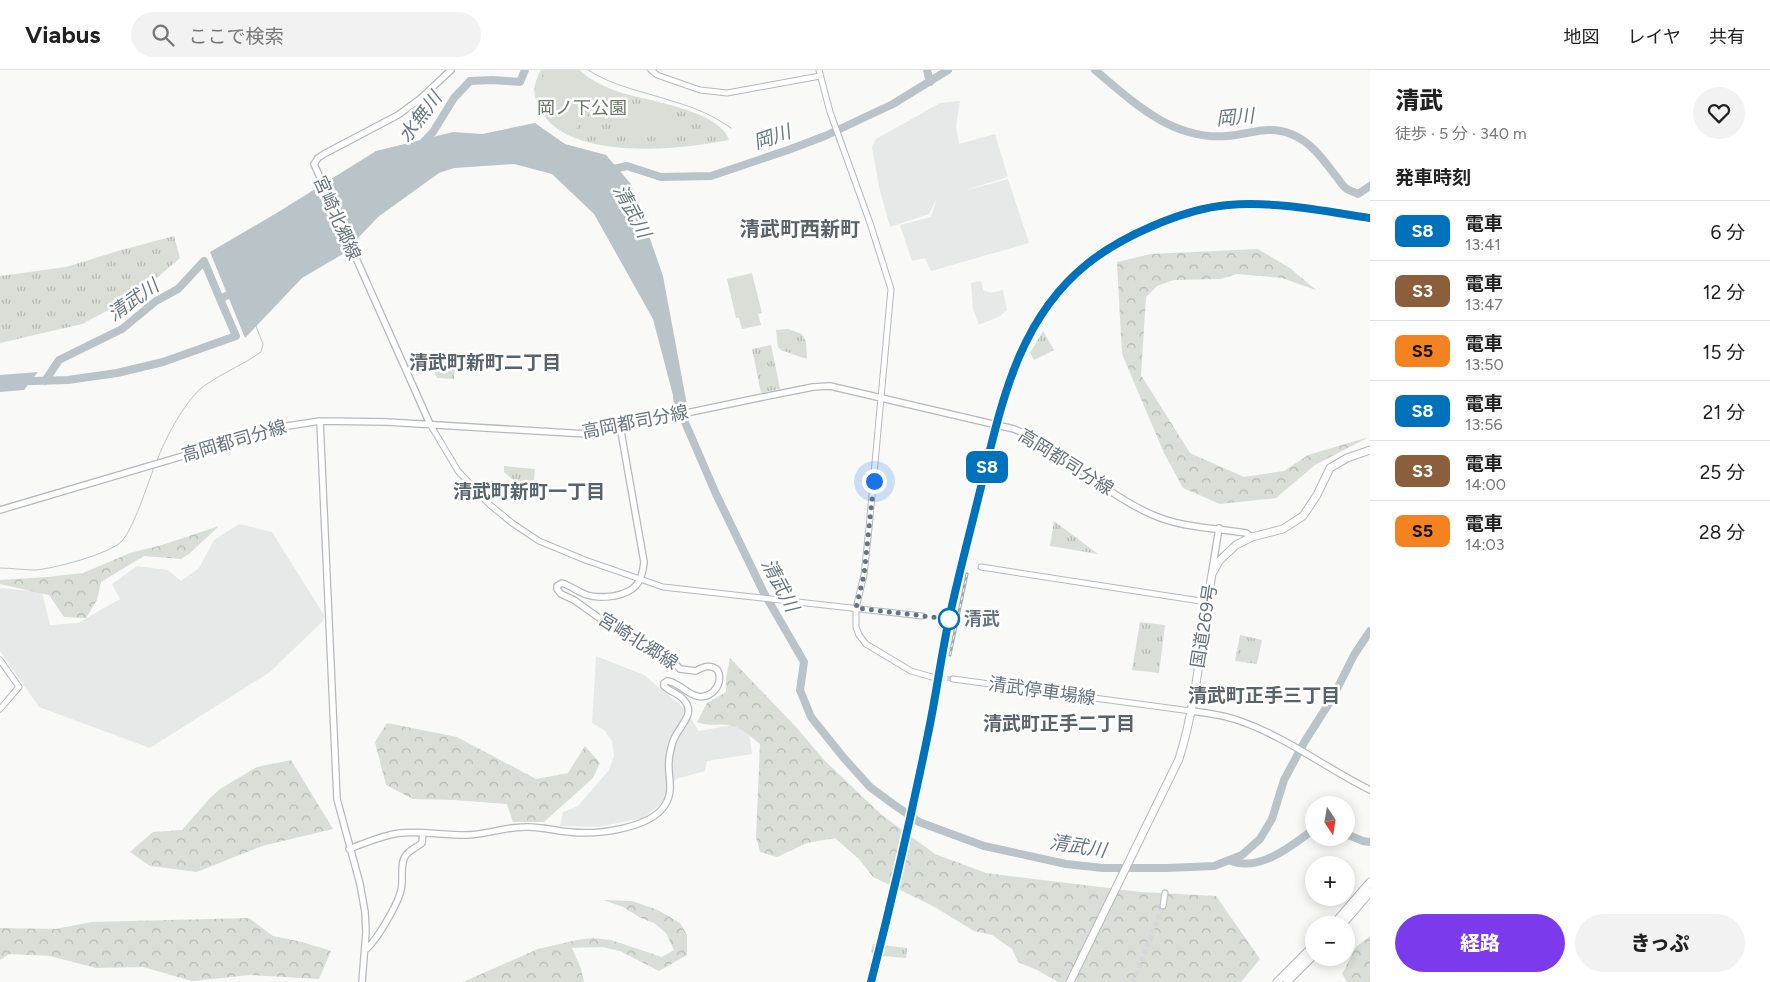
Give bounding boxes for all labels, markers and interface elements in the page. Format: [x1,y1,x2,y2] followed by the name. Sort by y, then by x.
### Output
[131,12,481,57] search box
[25,20,101,49] text: Viabus
[149,21,177,49] icon: search
[189,25,284,48] text: ここで検索
[1564,26,1600,48] text: 地図
[1628,26,1681,48] text: レイヤ
[1709,26,1745,48] text: 共有
[394,86,448,147] water label: 水無川
[1395,86,1443,115] text: 清武
[1693,87,1745,139] button: heart
[537,97,627,119] park label: 岡ノ下公園
[1215,104,1257,130] water label: 岡川
[750,119,796,154] water label: 岡川
[1395,124,1527,143] text: 徒歩 · 5 分 · 340 m
[1395,166,1471,189] text: 発車時刻
[309,172,365,264] street label: 宮崎北郷線
[608,180,656,243] water label: 清武川
[1465,212,1503,235] text: 電車
[740,217,860,241] district label: 清武町西新町
[1412,220,1433,242] text: S8
[1711,221,1745,244] text: 6 分
[1465,235,1501,254] text: 13:41
[1465,272,1503,295] text: 電車
[103,273,165,326] water label: 清武川
[1412,280,1433,302] text: S3
[1703,281,1745,304] text: 12 分
[1465,295,1503,314] text: 13:47
[1465,332,1503,355] text: 電車
[1412,340,1433,362] text: S5
[1703,341,1745,364] text: 15 分
[409,351,561,374] district label: 清武町新町二丁目
[1465,355,1504,374] text: 13:50
[1465,392,1503,415] text: 電車
[1412,400,1433,422] text: S8
[580,401,690,443] street label: 高岡都司分線
[1703,401,1745,424] text: 21 分
[1465,415,1503,434] text: 13:56
[179,416,289,466] street label: 高岡都司分線
[1014,424,1118,500] street label: 高岡都司分線
[964,451,1010,483] line badge: S8
[1465,452,1503,475] text: 電車
[976,456,998,478] text: S8
[1412,460,1433,482] text: S3
[1700,461,1745,484] text: 25 分
[862,469,887,494] your location
[1465,475,1506,494] text: 14:00
[453,480,605,503] district label: 清武町新町一丁目
[1465,512,1503,535] text: 電車
[1412,520,1433,542] text: S5
[1699,521,1745,544] text: 28 分
[1465,535,1505,554] text: 14:03
[756,554,804,617] water label: 清武川
[1187,583,1221,669] street label: 国道269号
[594,608,682,674] street label: 宮崎北郷線
[938,608,960,630] marker: 清武
[964,608,1000,630] place label: 清武
[987,673,1097,709] street label: 清武停車場線
[1188,684,1340,707] district label: 清武町正手三丁目
[983,712,1135,735] district label: 清武町正手二丁目
[1305,796,1355,846] north arrow
[1305,796,1355,966] map controls
[1048,830,1110,862] water label: 清武川
[1305,856,1355,906] button: +
[1395,914,1565,972] button: 経路
[1575,914,1745,972] button: きっぷ
[1305,916,1355,966] button: −

